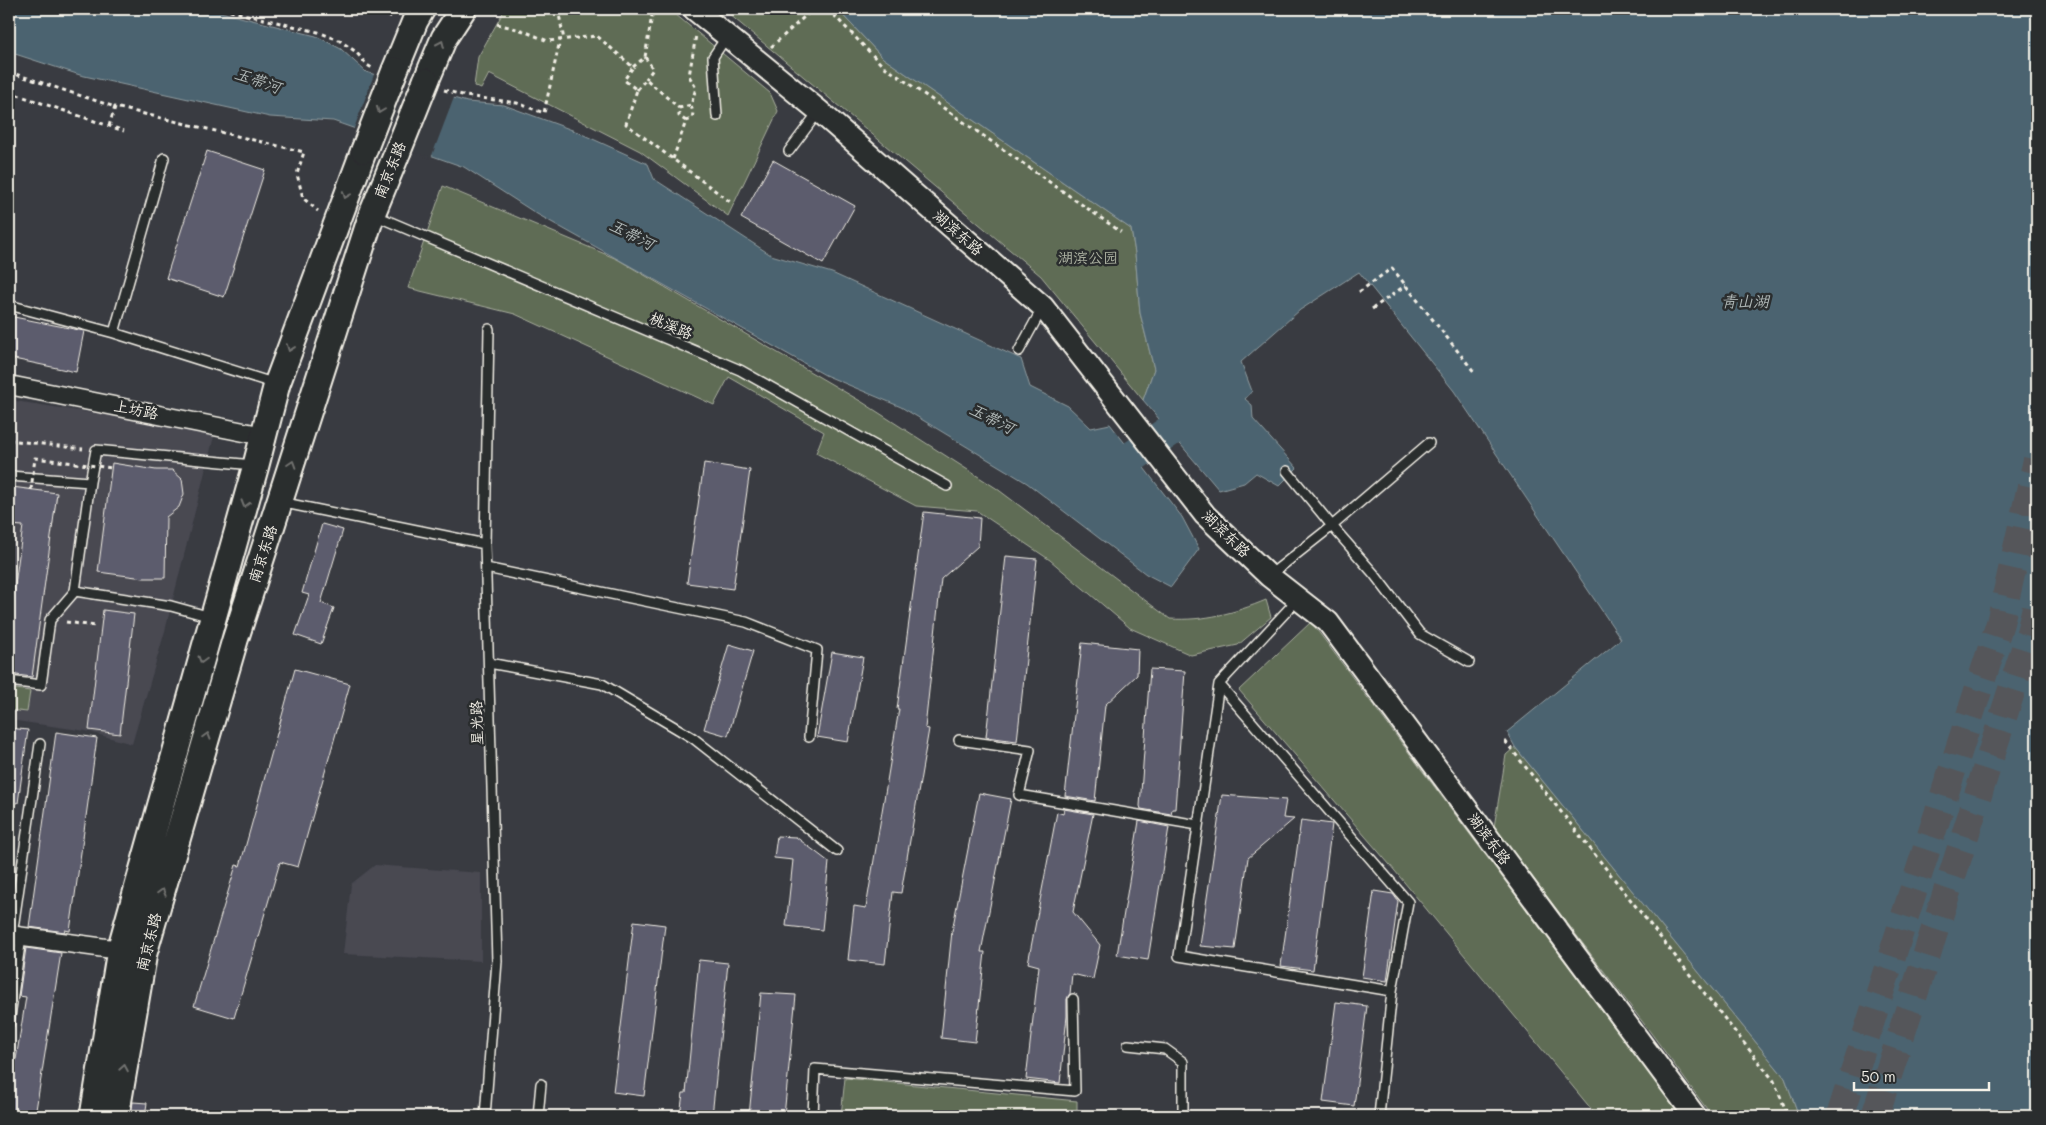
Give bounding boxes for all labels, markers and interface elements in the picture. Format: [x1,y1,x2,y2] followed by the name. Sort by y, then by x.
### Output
[435,40,446,49] one-way arrow
[232,62,287,98] water label: 玉带河
[376,105,386,114] one-way arrow
[369,138,410,201] street label: 南京东路
[342,190,352,199] one-way arrow
[929,205,988,259] street label: 湖滨东路
[606,213,661,255] water label: 玉带河
[1058,247,1118,267] park label: 湖滨公园
[1721,290,1771,311] water label: 青山湖
[647,307,696,343] street label: 桃溪路
[286,343,296,352] one-way arrow
[112,395,160,423] street label: 上坊路
[966,397,1021,439] water label: 玉带河
[287,461,297,469] one-way arrow
[241,499,251,507] one-way arrow
[1198,505,1255,561] street label: 湖滨东路
[243,522,281,585] street label: 南京东路
[197,656,207,664] one-way arrow
[465,700,487,746] street label: 星光路
[201,732,212,741] one-way arrow
[1464,808,1516,868] street label: 湖滨东路
[156,889,166,897] one-way arrow
[131,910,165,973] street label: 南京东路
[1854,1060,1988,1092] scale bar
[119,1064,129,1073] one-way arrow
[1861,1066,1896,1086] text: 50 m

